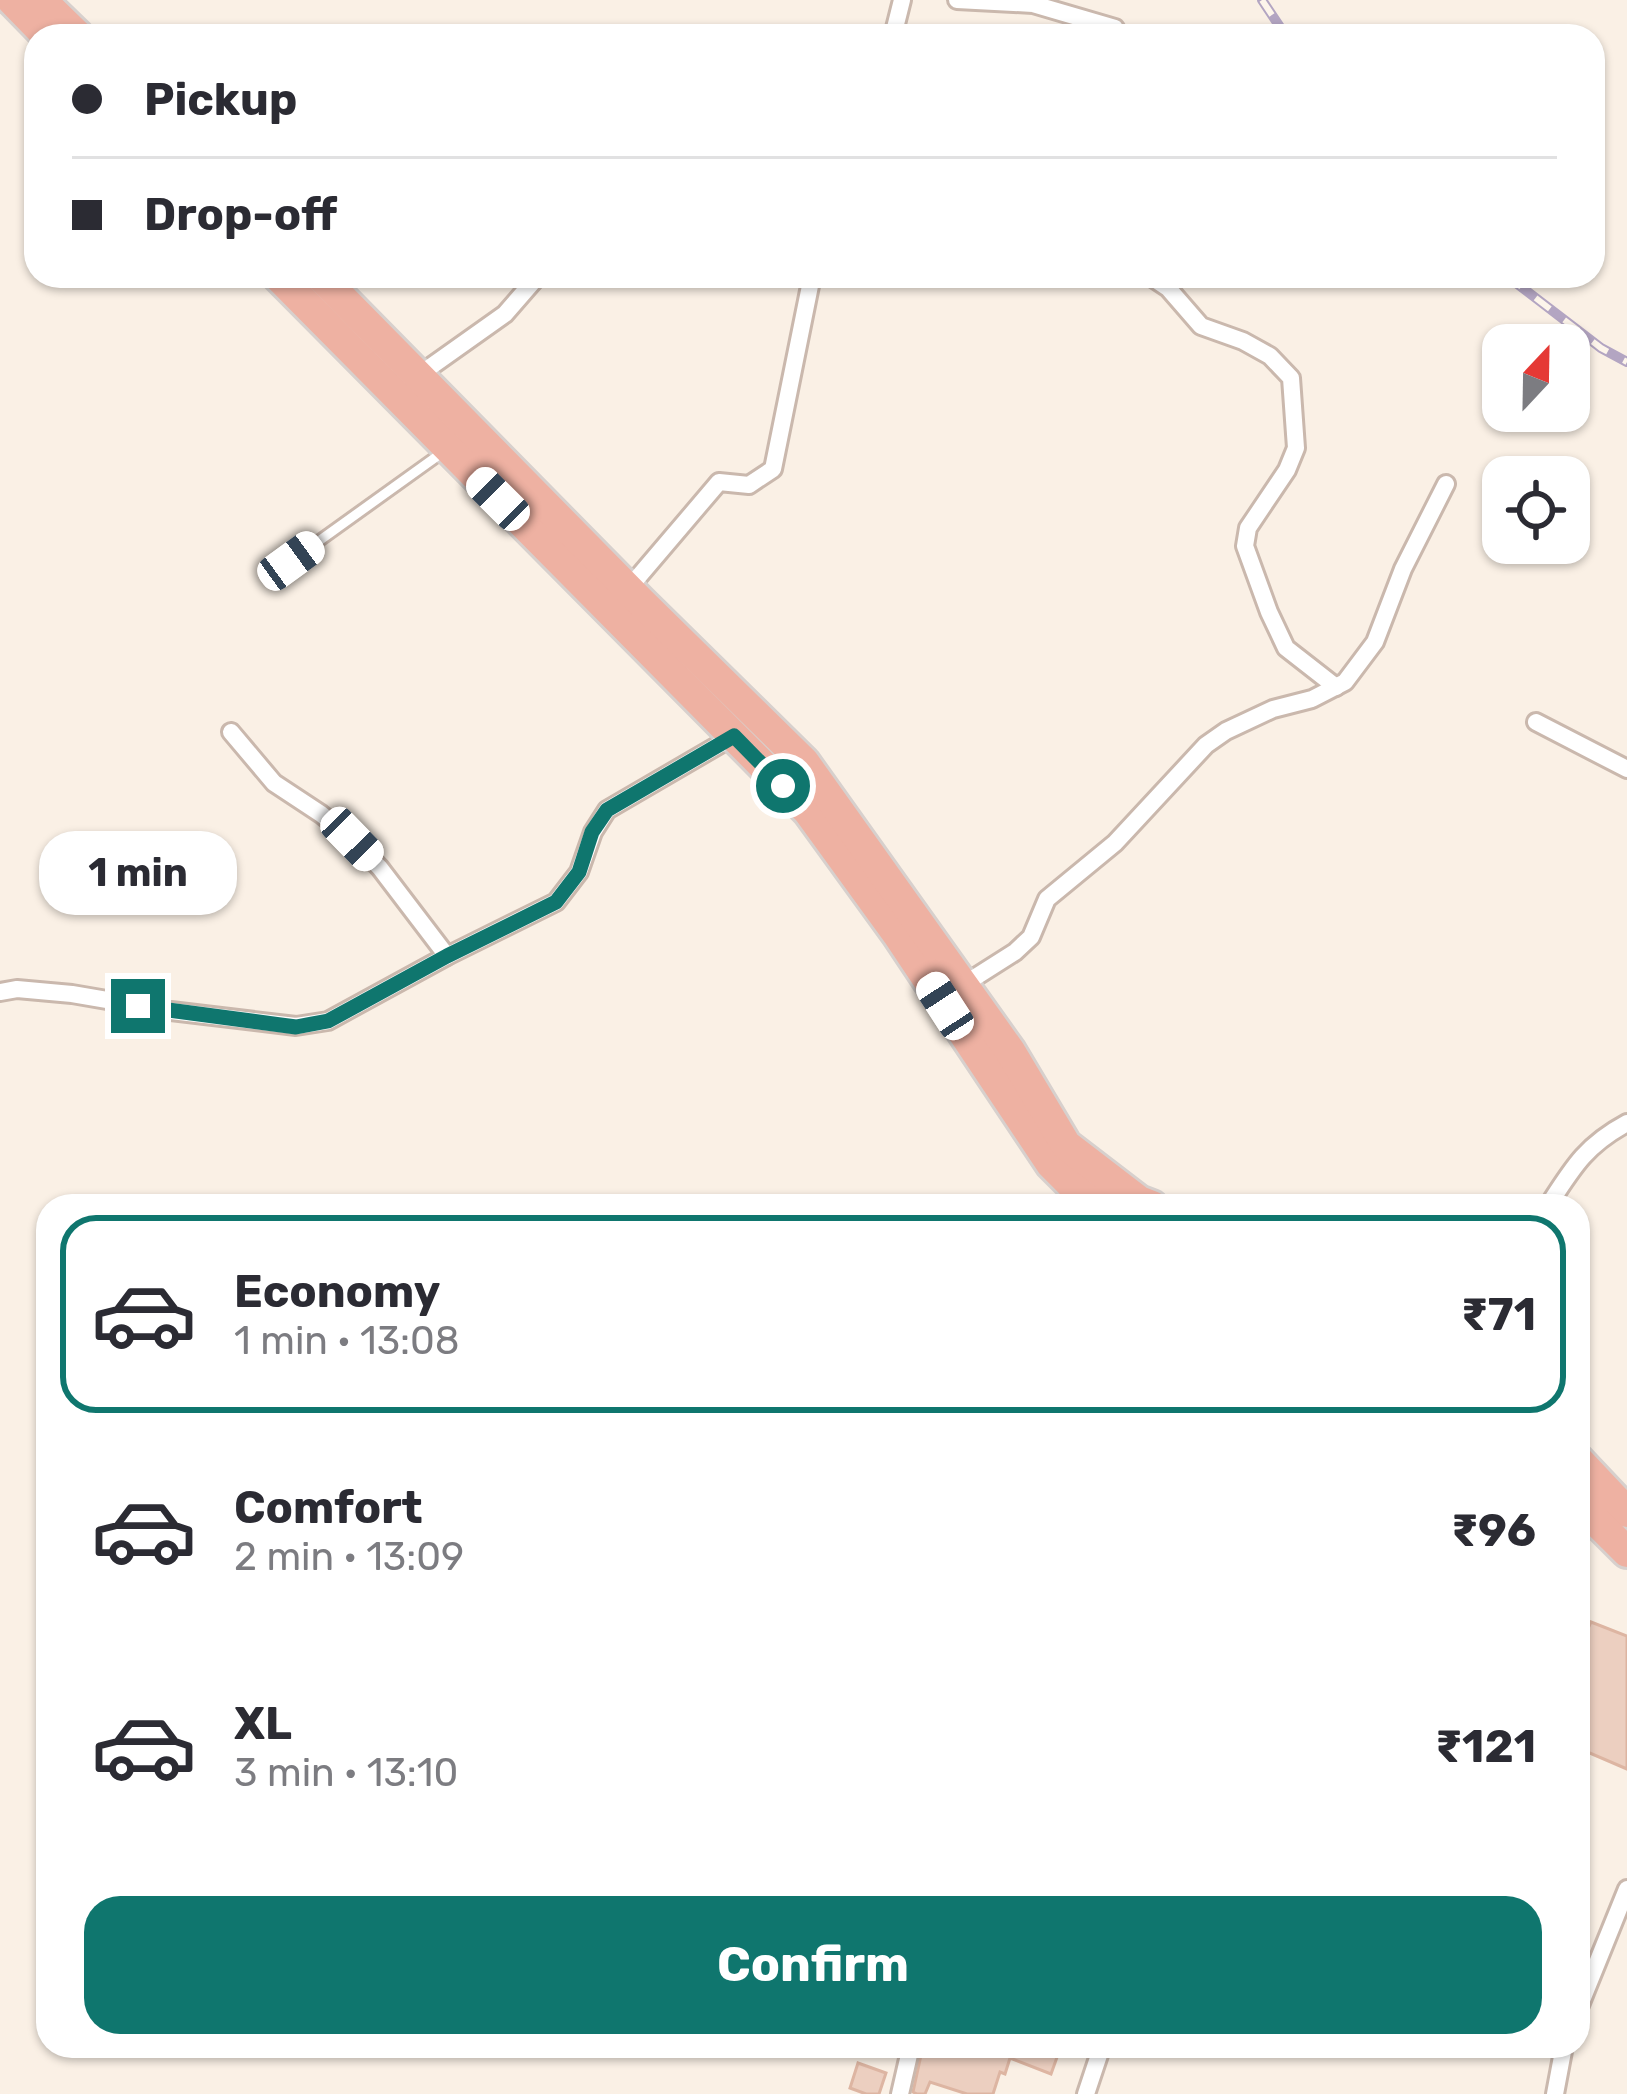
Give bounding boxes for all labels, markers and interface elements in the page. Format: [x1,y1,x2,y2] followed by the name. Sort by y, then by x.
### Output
[144,73,297,126] text: Pickup
[144,188,337,241] text: Drop-off
[1482,324,1590,432] north arrow
[1482,324,1590,564] map controls
[1482,456,1590,564] button: locate
[460,461,536,537] car
[251,525,331,597] car
[756,759,810,813] route start
[314,801,390,877] car
[39,832,237,916] callout: 1 min
[88,850,188,896] text: 1 min
[910,966,980,1046] car
[111,979,165,1033] route end
[90,1260,198,1368] icon: car
[234,1265,440,1318] text: Economy
[1461,1288,1536,1341] text: ₹71
[234,1318,460,1364] text: 1 min · 13:08
[90,1476,198,1584] icon: car
[234,1481,423,1534] text: Comfort
[1451,1504,1536,1557] text: ₹96
[234,1534,464,1580] text: 2 min · 13:09
[90,1692,198,1800] icon: car
[234,1697,292,1750] text: XL
[1435,1720,1536,1773] text: ₹121
[234,1750,458,1796] text: 3 min · 13:10
[84,1896,1542,2034] button: Confirm

